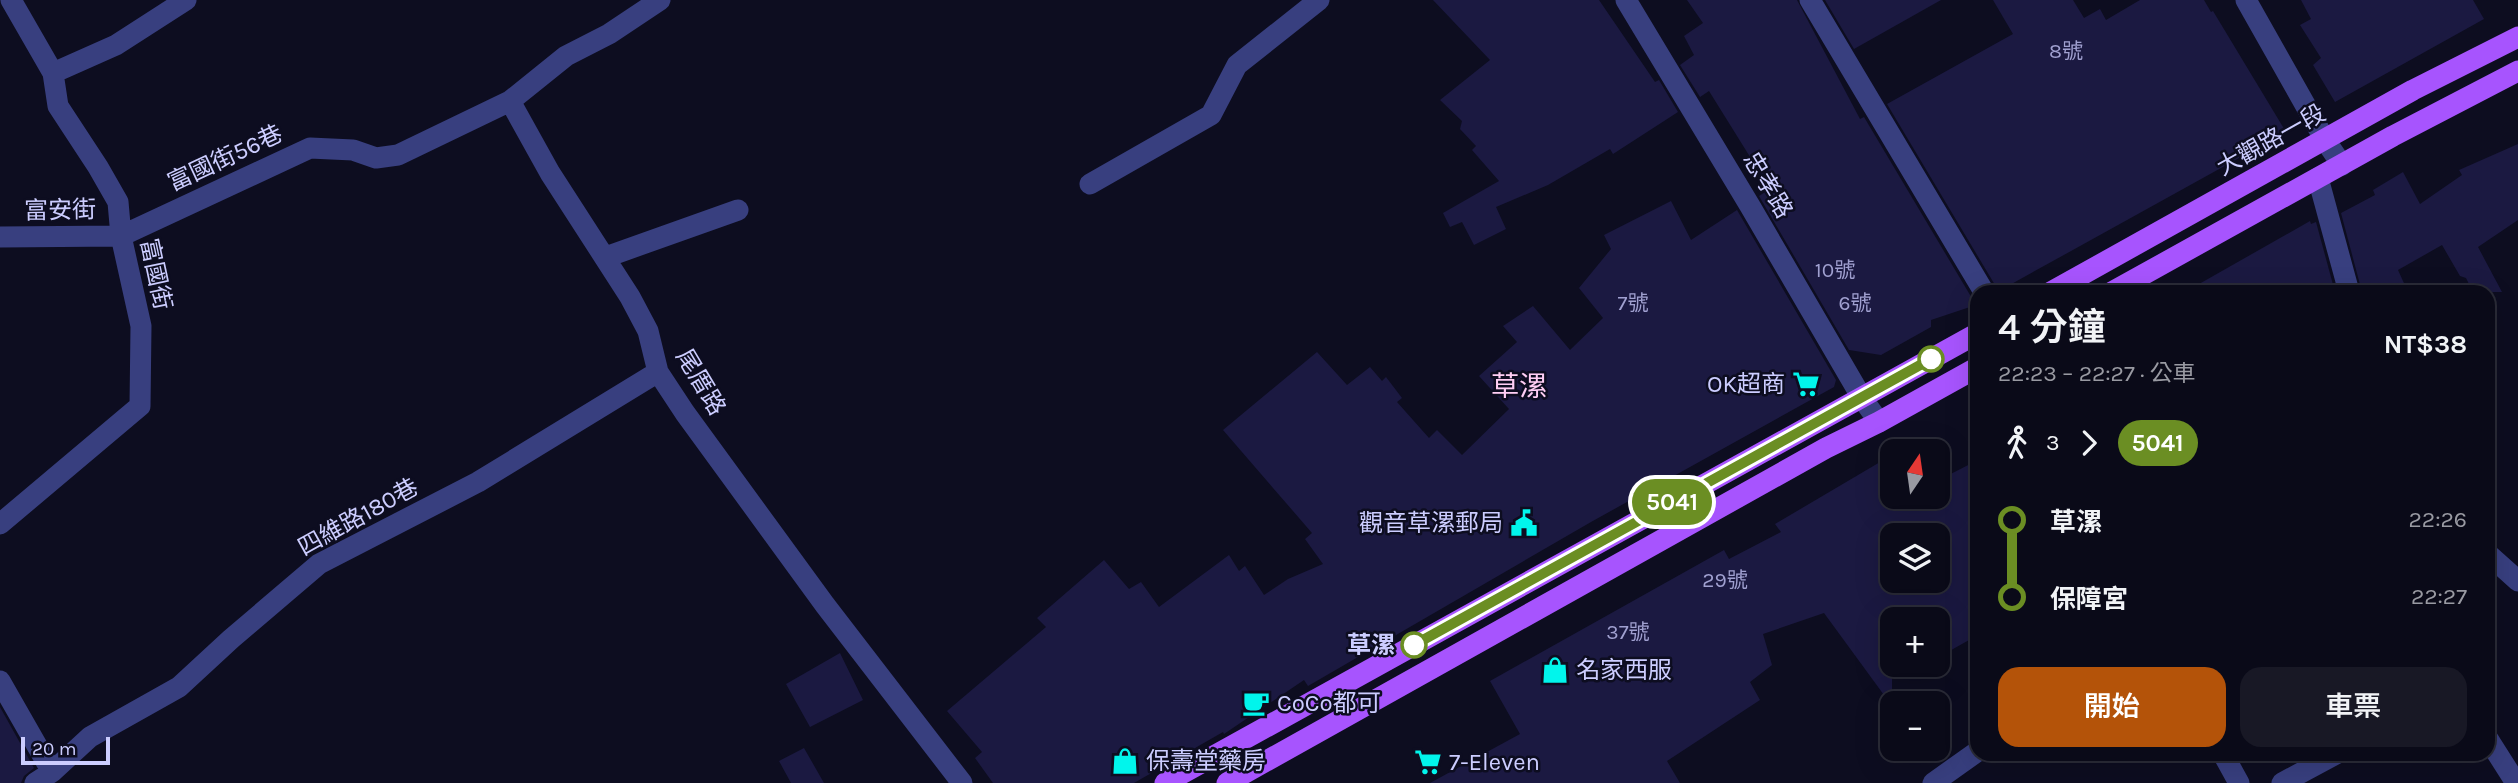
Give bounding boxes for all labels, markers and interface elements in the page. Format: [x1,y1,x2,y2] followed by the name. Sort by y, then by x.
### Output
[2049,39,2083,63] house number: 8號
[2212,99,2330,181] street label: 大觀路一段
[163,119,287,197] street label: 富國街56巷
[1737,147,1799,223] street label: 忠孝路
[24,195,96,225] street label: 富安街
[135,236,177,312] street label: 富國街
[1815,258,1855,282] house number: 10號
[1618,291,1648,315] house number: 7號
[1838,291,1872,315] house number: 6號
[1998,305,2106,350] text: 4 分鐘
[2384,329,2467,360] text: NT$38
[670,344,732,420] street label: 尾厝路
[1918,346,1944,372] unlabelled marker
[1998,360,2196,387] text: 22:23 – 22:27 · 公車
[1791,369,1821,399] supermarket icon: OK超商
[1491,370,1547,403] district label: 草漯
[1707,370,1785,398] place label: OK超商
[1998,424,2036,462] icon: walk
[2070,424,2108,462] icon: forward
[2046,429,2060,456] text: 3
[2132,429,2184,457] text: 5041
[1880,439,1950,509] north arrow
[1880,439,1950,761] map controls
[293,473,423,561] street label: 四維路180巷
[1623,479,1721,525] line badge: 5041
[1646,488,1698,516] text: 5041
[2409,506,2467,533] text: 22:26
[2050,507,2102,538] text: 草漯
[1509,508,1539,538] public building icon: 觀音草漯郵局
[1359,509,1503,537] place label: 觀音草漯郵局
[1880,523,1950,593] button: layers
[1702,568,1748,592] house number: 29號
[2411,583,2467,610] text: 22:27
[2050,584,2128,615] text: 保障宮
[1880,607,1950,677] button: +
[1606,620,1650,644] house number: 37號
[1347,631,1395,659] place label: 草漯
[1401,632,1427,658] marker: 草漯
[1540,655,1570,685] shop icon: 名家西服
[1576,656,1672,684] place label: 名家西服
[1998,667,2226,747] button: 開始
[2240,667,2467,747] button: 車票
[1241,688,1271,718] cafe icon: CoCo都可
[1277,689,1381,717] place label: CoCo都可
[1880,691,1950,761] button: −
[21,734,110,766] scale bar
[32,738,77,760] text: 20 m
[1110,746,1140,776] shop icon: 保壽堂藥房
[1146,747,1266,775] place label: 保壽堂藥房
[1413,747,1443,777] supermarket icon: 7-Eleven
[1449,748,1540,776] place label: 7-Eleven

